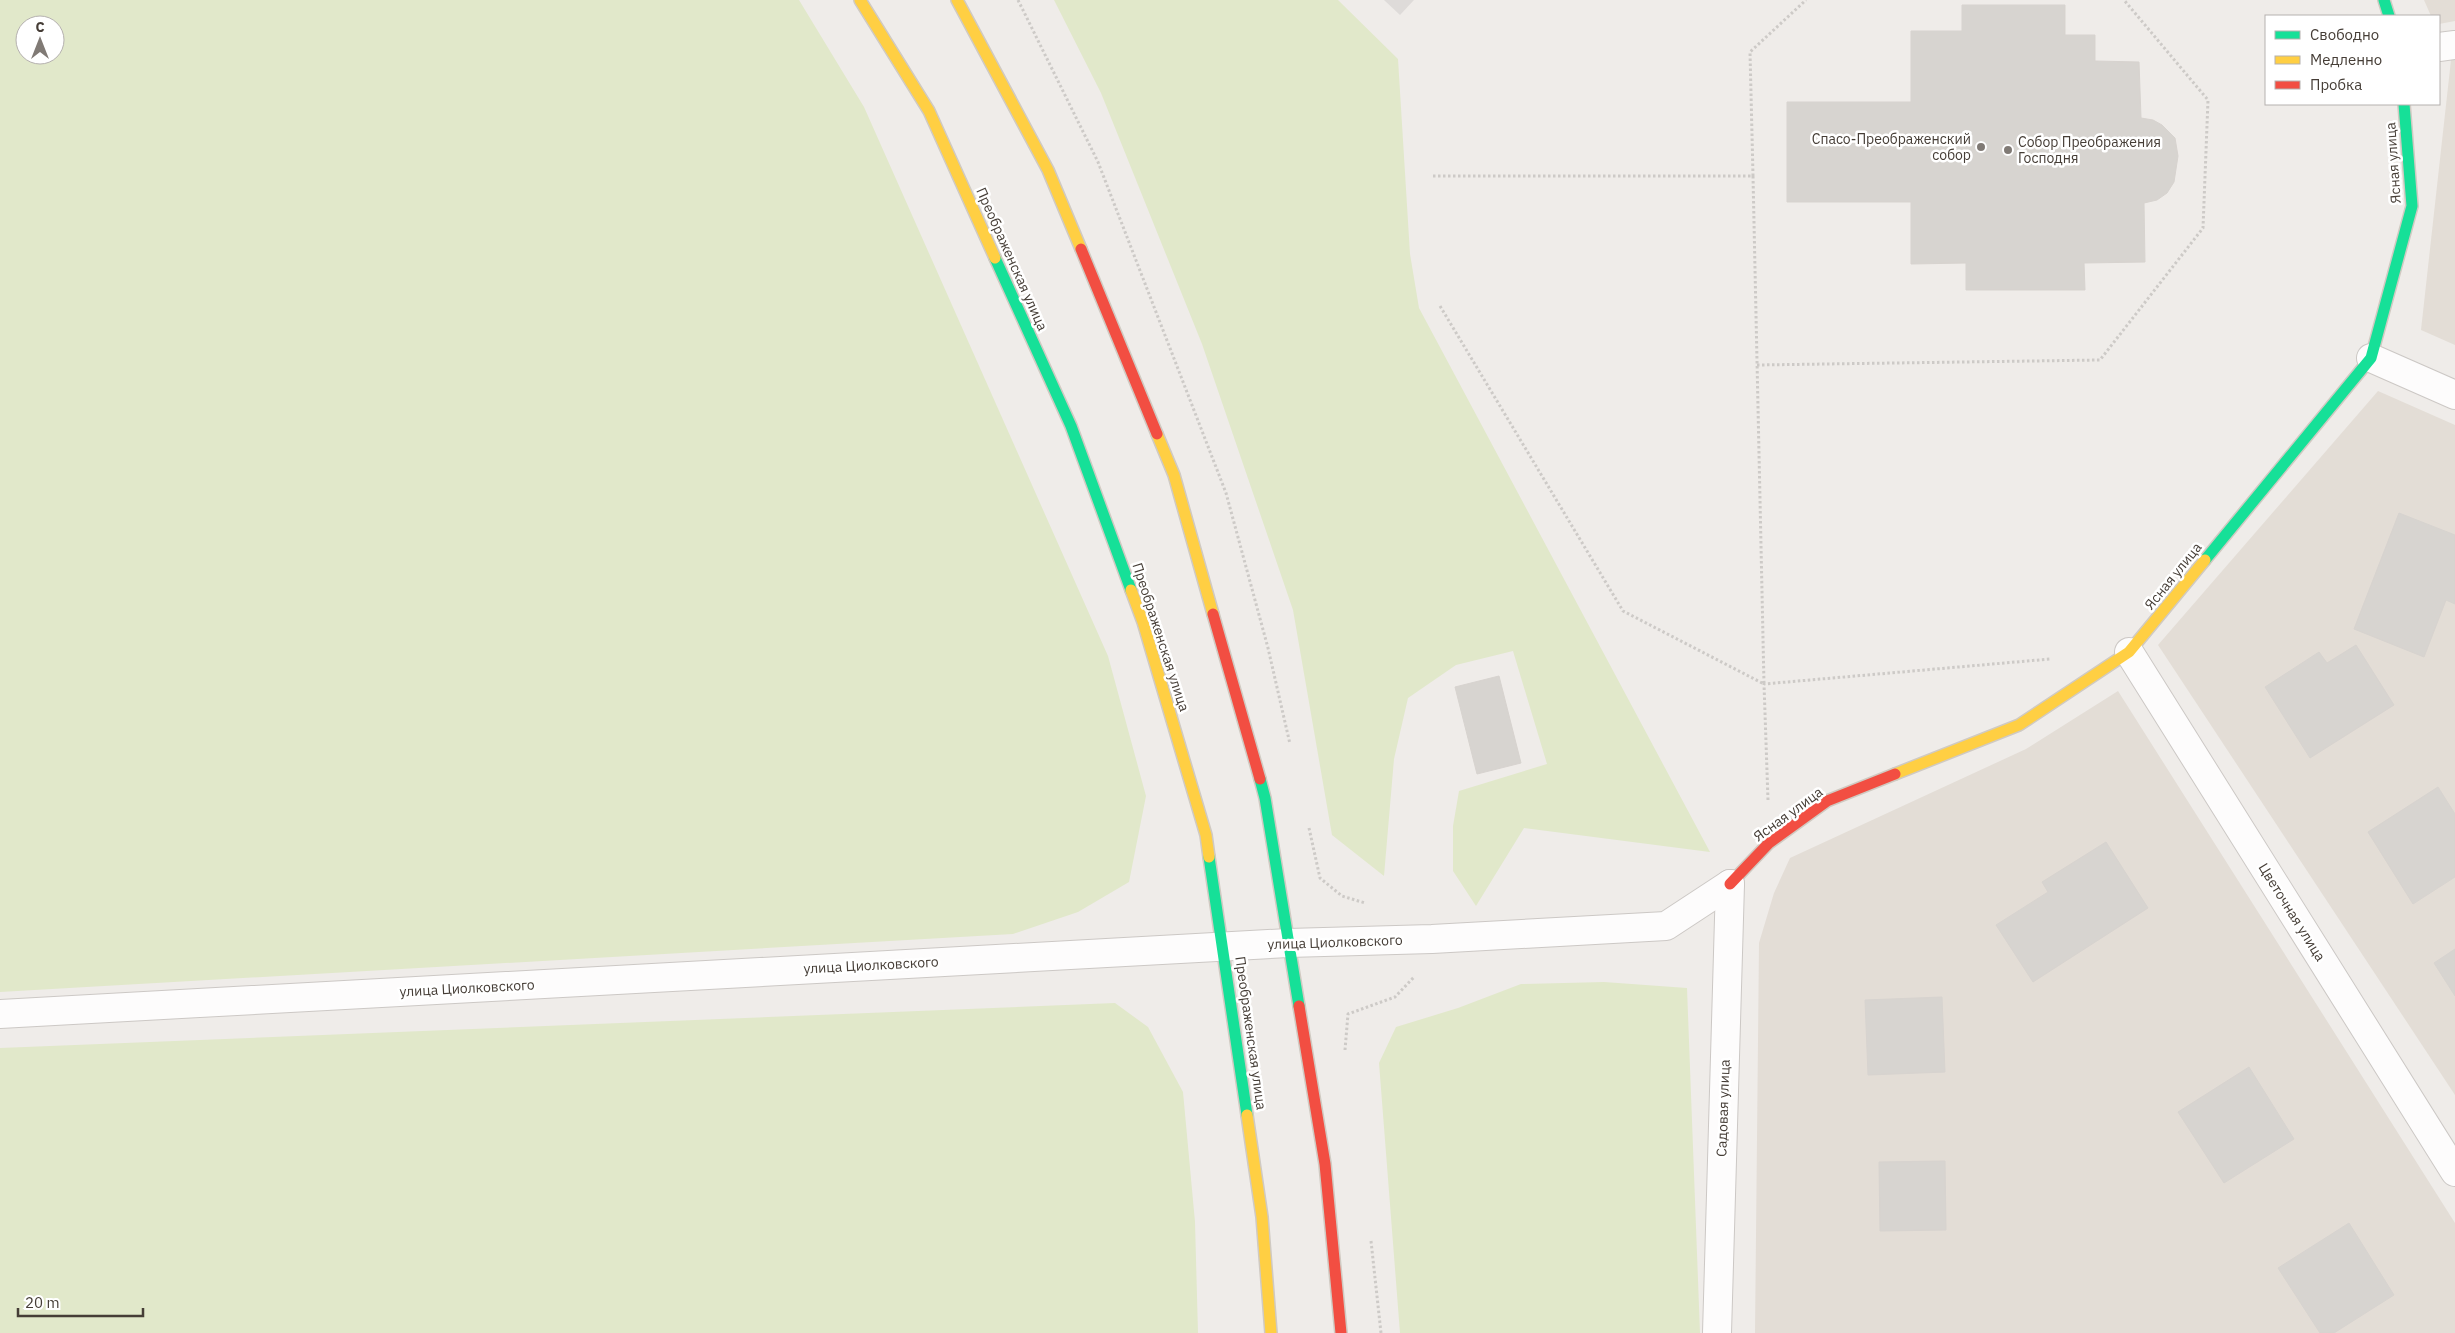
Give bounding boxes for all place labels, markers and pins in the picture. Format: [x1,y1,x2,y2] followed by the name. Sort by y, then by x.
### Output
[1812,130,1971,164] place label: Спасо-Преображенский собор
[2018,133,2161,167] place label: Собор Преображения Господня
[1975,141,1987,153] marker: Спасо-Преображенский собор
[2002,144,2014,156] marker: Собор Преображения Господня

